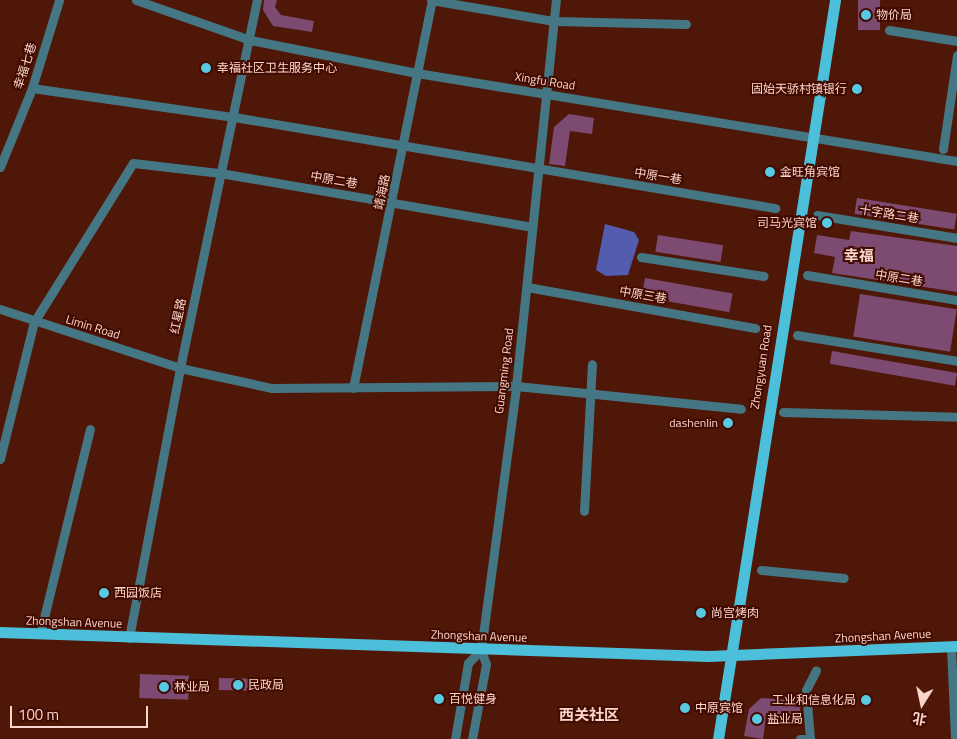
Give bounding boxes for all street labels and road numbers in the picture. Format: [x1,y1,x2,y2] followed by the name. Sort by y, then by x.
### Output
[11,41,39,91] street label: 幸福七巷
[514,69,576,93] street label: Xingfu Road
[633,165,683,187] street label: 中原一巷
[309,169,359,191] street label: 中原二巷
[371,173,393,211] street label: 靖海路
[858,202,920,226] street label: 十字路二巷
[874,267,924,289] street label: 中原二巷
[618,284,668,306] street label: 中原三巷
[167,297,189,335] street label: 红星路
[64,312,122,342] street label: Limin Road
[747,324,775,410] street label: Zhongyuan Road
[492,327,516,415] street label: Guangming Road
[26,613,122,631] street label: Zhongshan Avenue
[834,626,932,646] street label: Zhongshan Avenue
[431,627,527,645] street label: Zhongshan Avenue

